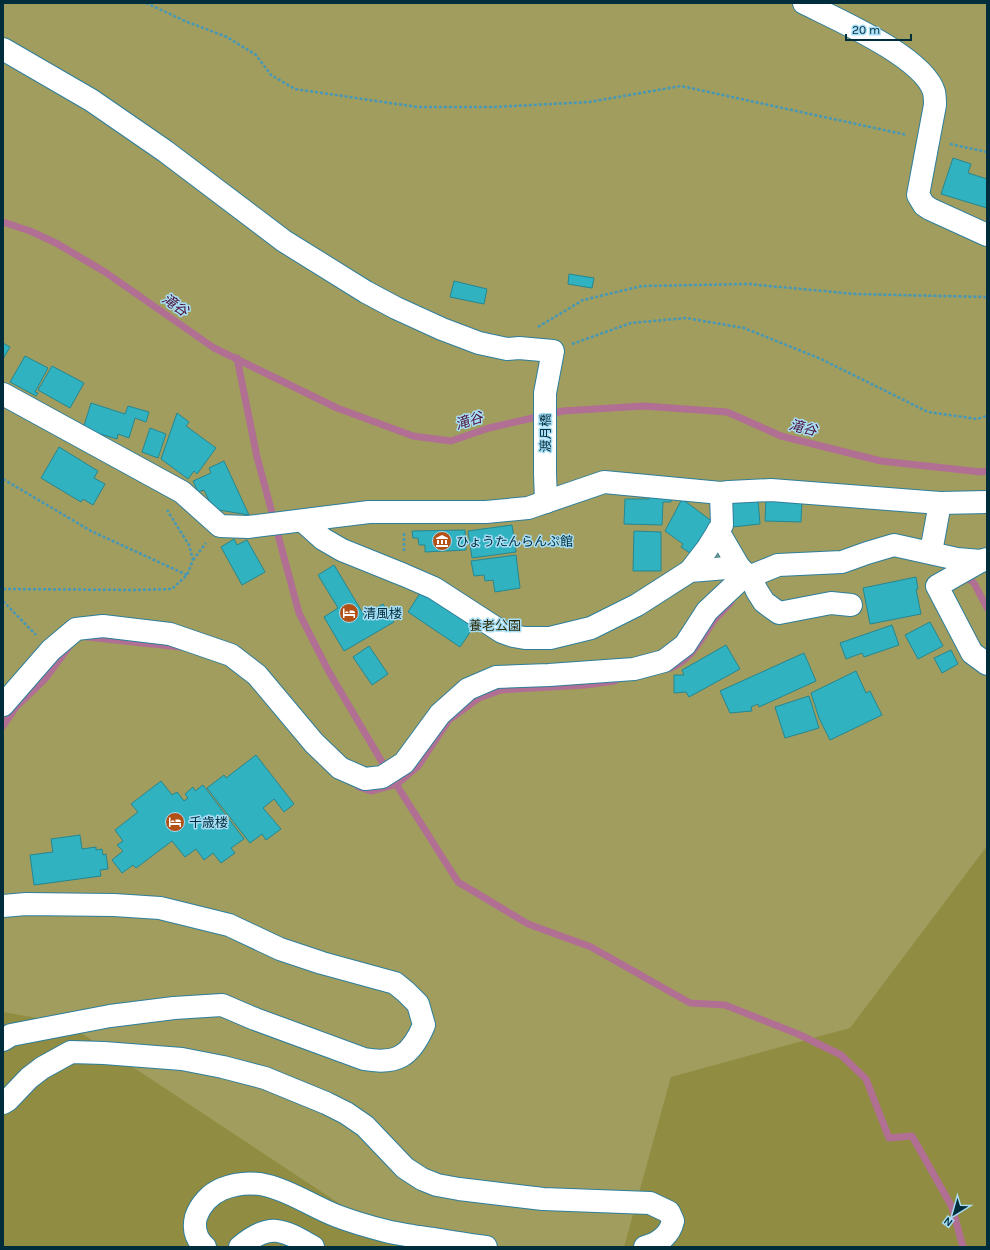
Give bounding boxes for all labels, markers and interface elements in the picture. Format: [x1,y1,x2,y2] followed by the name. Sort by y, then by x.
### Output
[846,16,911,42] scale bar
[852,23,880,37] text: 20 m
[159,290,192,321] water label: 滝谷
[453,408,486,433] water label: 滝谷
[538,413,553,453] street label: 渡月橋
[787,416,820,440] water label: 滝谷
[431,530,453,552] museum icon: ひょうたんらんぷ館
[456,534,573,549] place label: ひょうたんらんぷ館
[338,602,360,624] hotel icon: 清風楼
[363,606,402,621] place label: 清風楼
[469,618,521,633] park label: 養老公園
[164,811,186,833] hotel icon: 千歳楼
[189,815,228,830] place label: 千歳楼
[934,1194,974,1234] north arrow
[941,1214,955,1229] text: N

